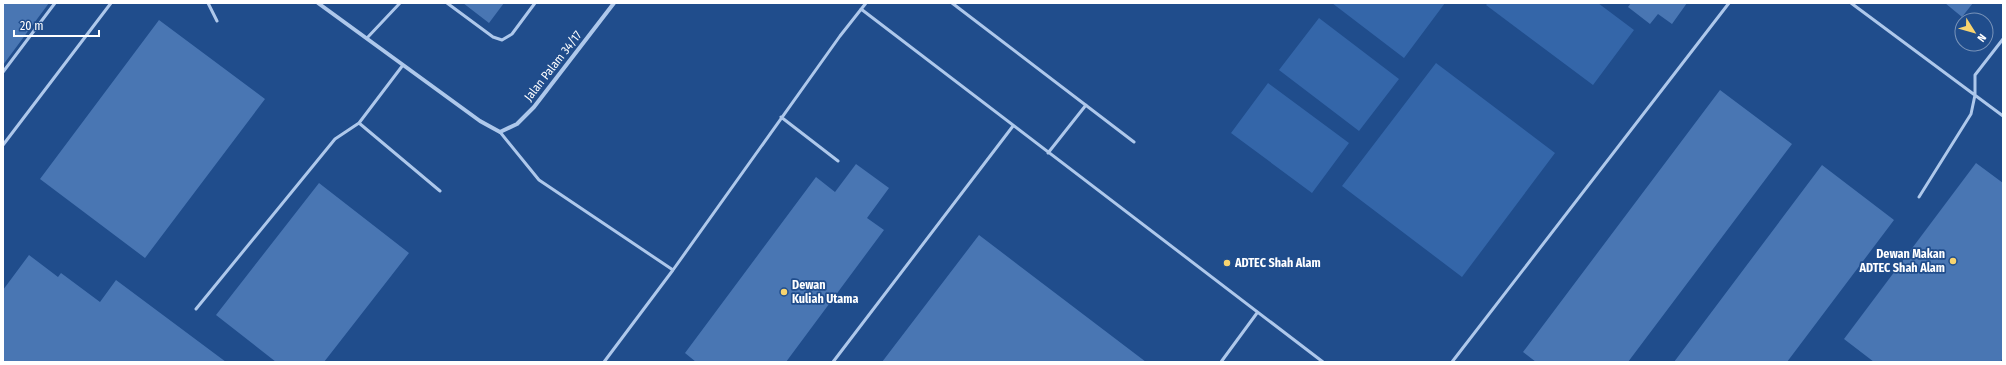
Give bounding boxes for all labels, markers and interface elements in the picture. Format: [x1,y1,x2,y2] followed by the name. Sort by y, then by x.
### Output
[14,12,99,38] scale bar
[1954,12,1994,52] north arrow
[20,19,44,33] text: 20 m
[521,28,585,104] street label: Jalan Palam 34/17
[1974,31,1989,44] text: N
[1858,247,1945,275] place label: Dewan Makan ADTEC Shah Alam
[1234,256,1321,270] place label: ADTEC Shah Alam
[1948,256,1958,266] marker: Dewan Makan ADTEC Shah Alam
[1222,258,1232,268] marker: ADTEC Shah Alam
[792,278,858,306] place label: Dewan Kuliah Utama
[779,287,789,297] marker: Dewan Kuliah Utama

